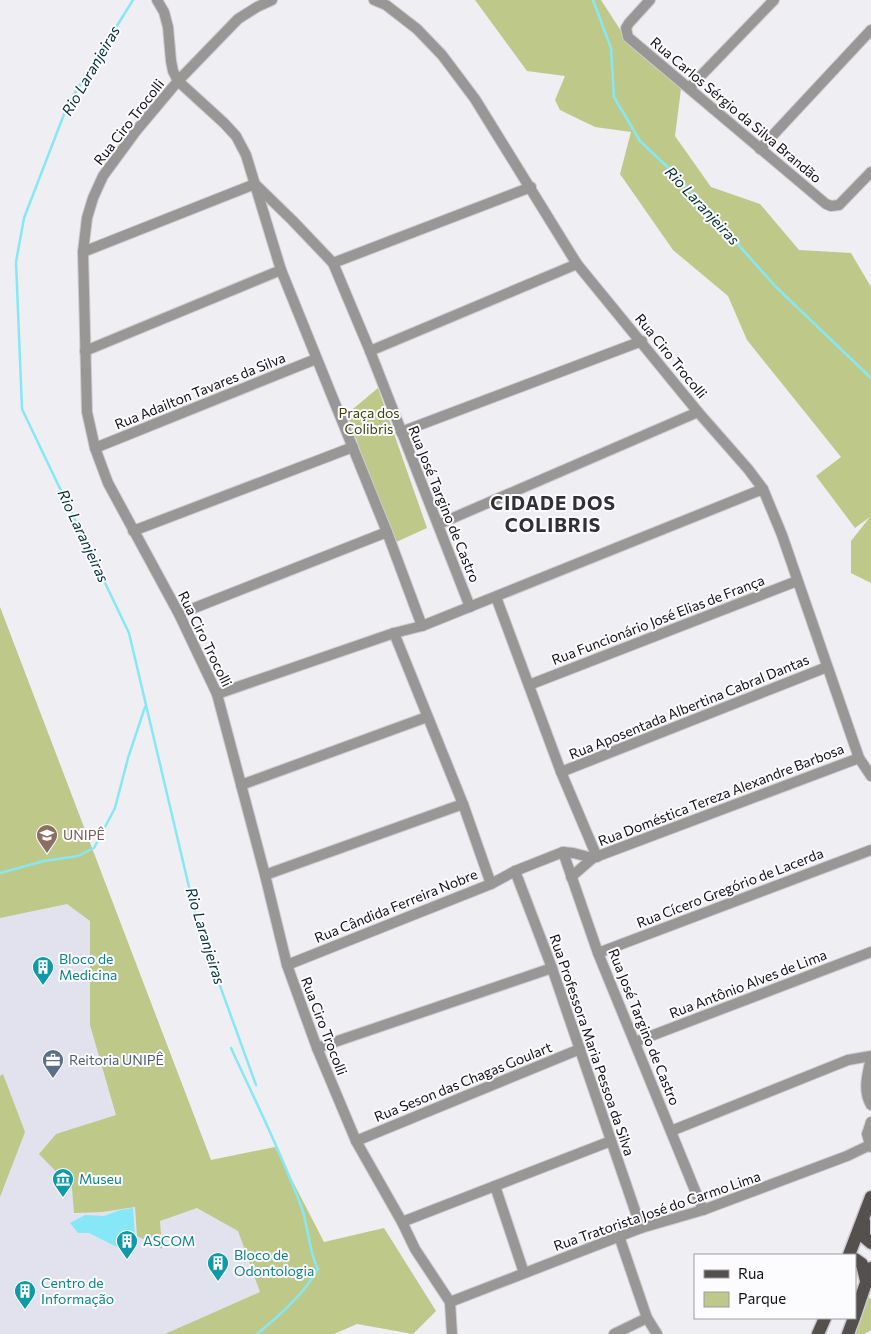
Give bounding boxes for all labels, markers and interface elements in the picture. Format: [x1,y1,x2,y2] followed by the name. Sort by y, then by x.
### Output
[57,22,123,119] water label: Rio Laranjeiras
[647,33,825,186] street label: Rua Carlos Sérgio da Silva Brandão
[90,75,167,168] street label: Rua Ciro Trocolli
[662,162,744,248] water label: Rio Laranjeiras
[632,310,711,402] street label: Rua Ciro Trocolli
[112,348,288,433] street label: Rua Adailton Tavares da Silva
[338,404,400,437] park label: Praça dos Colibris
[405,423,484,585] street label: Rua José Targino de Castro
[54,486,113,585] water label: Rio Laranjeiras
[490,491,616,536] district label: CIDADE DOS COLIBRIS
[549,571,767,668] street label: Rua Funcionário José Elias de França
[175,588,236,689] street label: Rua Ciro Trocolli
[566,650,811,763] street label: Rua Aposentada Albertina Cabral Dantas
[595,740,846,849] street label: Rua Doméstica Tereza Alexandre Barbosa
[35,823,59,854] school or university icon: UNIPÊ
[63,826,105,843] place label: UNIPÊ
[634,844,826,931] street label: Rua Cícero Gregório de Lacerda
[312,865,480,946] street label: Rua Cândida Ferreira Nobre
[183,885,229,987] water label: Rio Laranjeiras
[546,932,638,1158] street label: Rua Professora Maria Pessoa da Silva
[605,946,684,1108] street label: Rua José Targino de Castro
[667,946,829,1021] street label: Rua Antônio Alves de Lima
[59,950,117,983] place label: Bloco de Medicina
[31,955,55,986] building icon: Bloco de Medicina
[298,974,351,1078] street label: Rua Ciro Trocolli
[372,1038,554,1125] street label: Rua Seson das Chagas Goulart
[41,1048,65,1079] office icon: Reitoria UNIPÊ
[69,1051,164,1068] place label: Reitoria UNIPÊ
[51,1167,75,1198] museum icon: Museu
[551,1167,763,1254] street label: Rua Tratorista José do Carmo Lima
[79,1170,122,1187] place label: Museu
[115,1229,139,1260] building icon: ASCOM
[143,1232,195,1249] place label: ASCOM
[234,1246,314,1279] place label: Bloco de Odontologia
[206,1251,230,1282] building icon: Bloco de Odontologia
[694,1254,856,1319] legend
[738,1264,764,1282] text: Rua
[41,1274,114,1307] place label: Centro de Informação
[13,1279,37,1310] building icon: Centro de Informação
[738,1289,786,1307] text: Parque

